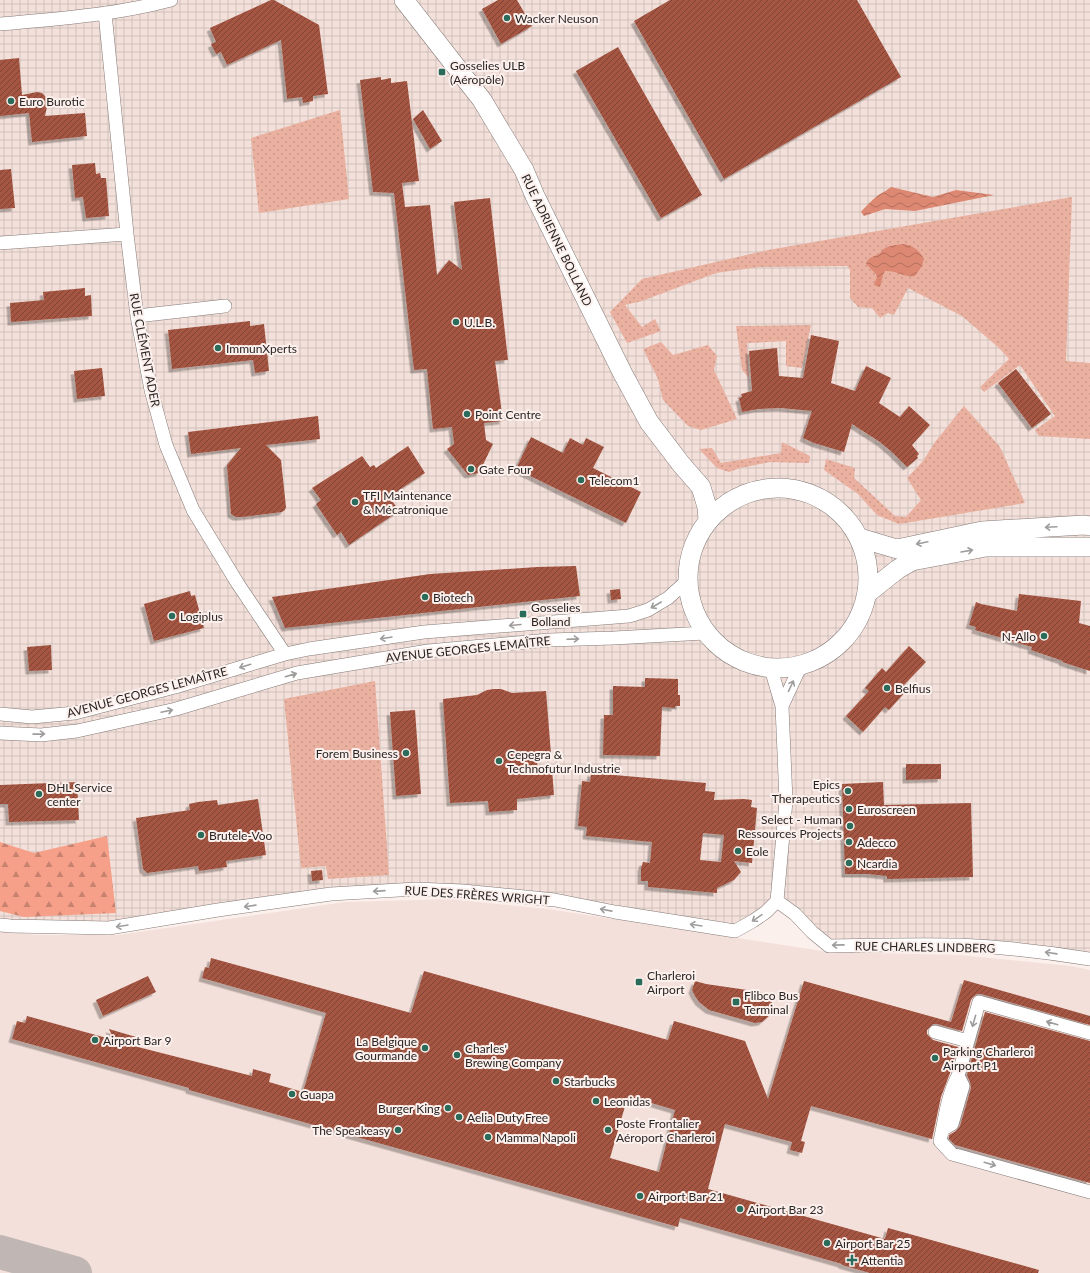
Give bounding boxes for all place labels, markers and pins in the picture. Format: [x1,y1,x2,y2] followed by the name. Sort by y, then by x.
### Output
[515,11,598,26] place label: Wacker Neuson
[502,13,512,23] marker: Wacker Neuson
[450,58,526,87] place label: Gosselies ULB (Aéropôle)
[437,67,447,77] marker: Gosselies ULB (Aéropôle)
[19,94,85,109] place label: Euro Burotic
[6,96,16,106] marker: Euro Burotic
[464,315,495,330] place label: U.L.B.
[451,317,461,327] marker: U.L.B.
[226,341,297,356] place label: ImmunXperts
[213,343,223,353] marker: ImmunXperts
[475,407,541,422] place label: Point Centre
[462,409,472,419] marker: Point Centre
[479,462,532,477] place label: Gate Four
[466,464,476,474] marker: Gate Four
[589,473,639,488] place label: Telecom1
[576,475,586,485] marker: Telecom1
[363,488,452,517] place label: TFI Maintenance & Mécatronique
[350,497,360,507] marker: TFI Maintenance & Mécatronique
[433,590,473,605] place label: Biotech
[420,592,430,602] marker: Biotech
[531,600,580,629] place label: Gosselies Bolland
[180,609,223,624] place label: Logiplus
[518,609,528,619] marker: Gosselies Bolland
[167,611,177,621] marker: Logiplus
[1002,629,1036,644] place label: N-Allo
[1039,631,1049,641] marker: N-Allo
[895,681,931,696] place label: Belfius
[882,683,892,693] marker: Belfius
[316,746,398,761] place label: Forem Business
[507,747,620,776] place label: Cepegra & Technofutur Industrie
[401,748,411,758] marker: Forem Business
[494,756,504,766] marker: Cepegra & Technofutur Industrie
[772,777,840,806] place label: Epics Therapeutics
[47,780,112,809] place label: DHL Service center
[843,786,853,796] marker: Epics Therapeutics
[34,789,44,799] marker: DHL Service center
[857,802,916,817] place label: Euroscreen
[844,804,854,814] marker: Euroscreen
[738,812,842,841] place label: Select - Human Ressources Projects
[845,821,855,831] marker: Select - Human Ressources Projects
[209,828,273,843] place label: Brutele-Voo
[196,830,206,840] marker: Brutele-Voo
[857,835,896,850] place label: Adecco
[844,837,854,847] marker: Adecco
[746,844,769,859] place label: Eole
[733,846,743,856] marker: Eole
[857,856,897,871] place label: Ncardia
[844,858,854,868] marker: Ncardia
[647,968,695,997] place label: Charleroi Airport
[634,977,644,987] marker: Charleroi Airport
[744,988,798,1017] place label: Flibco Bus Terminal
[731,997,741,1007] marker: Flibco Bus Terminal
[103,1033,171,1048] place label: Airport Bar 9
[355,1034,417,1063] place label: La Belgique Gourmande
[90,1035,100,1045] marker: Airport Bar 9
[465,1041,562,1070] place label: Charles' Brewing Company
[420,1043,430,1053] marker: La Belgique Gourmande
[943,1044,1033,1073] place label: Parking Charleroi Airport P1
[452,1050,462,1060] marker: Charles' Brewing Company
[930,1053,940,1063] marker: Parking Charleroi Airport P1
[564,1074,615,1089] place label: Starbucks
[551,1076,561,1086] marker: Starbucks
[300,1087,334,1102] place label: Guapa
[287,1089,297,1099] marker: Guapa
[604,1094,650,1109] place label: Leonidas
[591,1096,601,1106] marker: Leonidas
[378,1101,440,1116] place label: Burger King
[443,1103,453,1113] marker: Burger King
[467,1110,548,1125] place label: Aelia Duty Free
[454,1112,464,1122] marker: Aelia Duty Free
[616,1116,715,1145] place label: Poste Frontalier Aéroport Charleroi
[312,1123,391,1138] place label: The Speakeasy
[393,1125,403,1135] marker: The Speakeasy
[603,1125,613,1135] marker: Poste Frontalier Aéroport Charleroi
[496,1130,576,1145] place label: Mamma Napoli
[483,1132,493,1142] marker: Mamma Napoli
[648,1189,723,1204] place label: Airport Bar 21
[635,1191,645,1201] marker: Airport Bar 21
[748,1202,823,1217] place label: Airport Bar 23
[735,1204,745,1214] marker: Airport Bar 23
[835,1236,910,1251] place label: Airport Bar 25
[822,1238,832,1248] marker: Airport Bar 25
[861,1253,903,1268] place label: Attentia
[846,1254,858,1266] marker: Attentia

